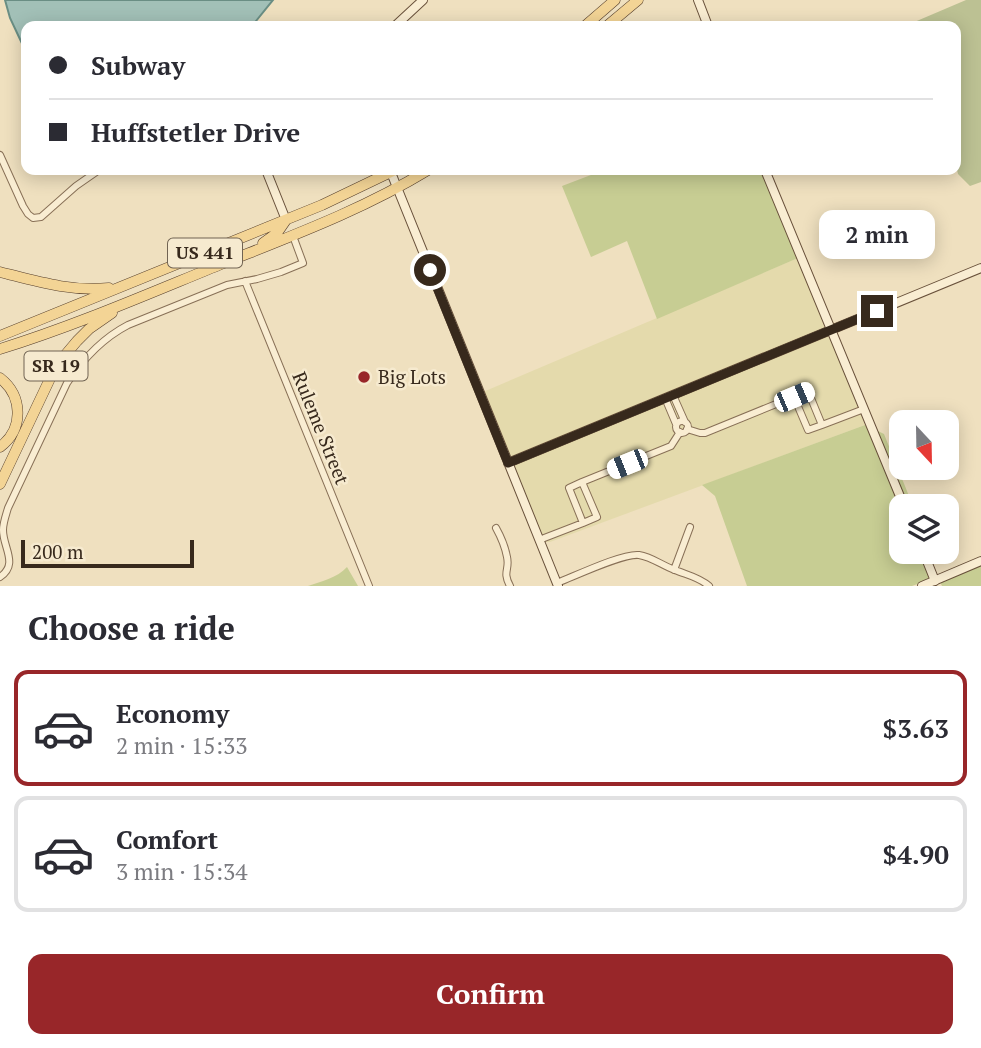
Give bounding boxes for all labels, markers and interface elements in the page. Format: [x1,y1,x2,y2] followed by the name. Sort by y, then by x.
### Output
[91,48,185,82] text: Subway
[91,115,300,149] text: Huffstetler Drive
[819,210,935,258] callout: 2 min
[846,219,908,250] text: 2 min
[168,239,242,268] road number: US 441
[414,254,446,286] route start
[861,295,893,327] route end
[24,352,88,380] road number: SR 19
[378,364,446,389] place label: Big Lots
[287,368,355,488] street label: Ruleme Street
[356,369,372,385] marker: Big Lots
[771,379,818,415] car
[889,410,959,480] north arrow
[889,410,959,564] map controls
[604,446,651,482] car
[889,494,959,564] button: layers
[21,537,194,569] scale bar
[32,539,83,564] text: 200 m
[28,607,235,649] text: Choose a ride
[116,696,229,730] text: Economy
[32,697,95,760] icon: car
[883,711,949,745] text: $3.63
[116,730,248,761] text: 2 min · 15:33
[116,822,218,856] text: Comfort
[32,823,95,886] icon: car
[883,837,949,871] text: $4.90
[116,856,248,887] text: 3 min · 15:34
[28,954,953,1034] button: Confirm

